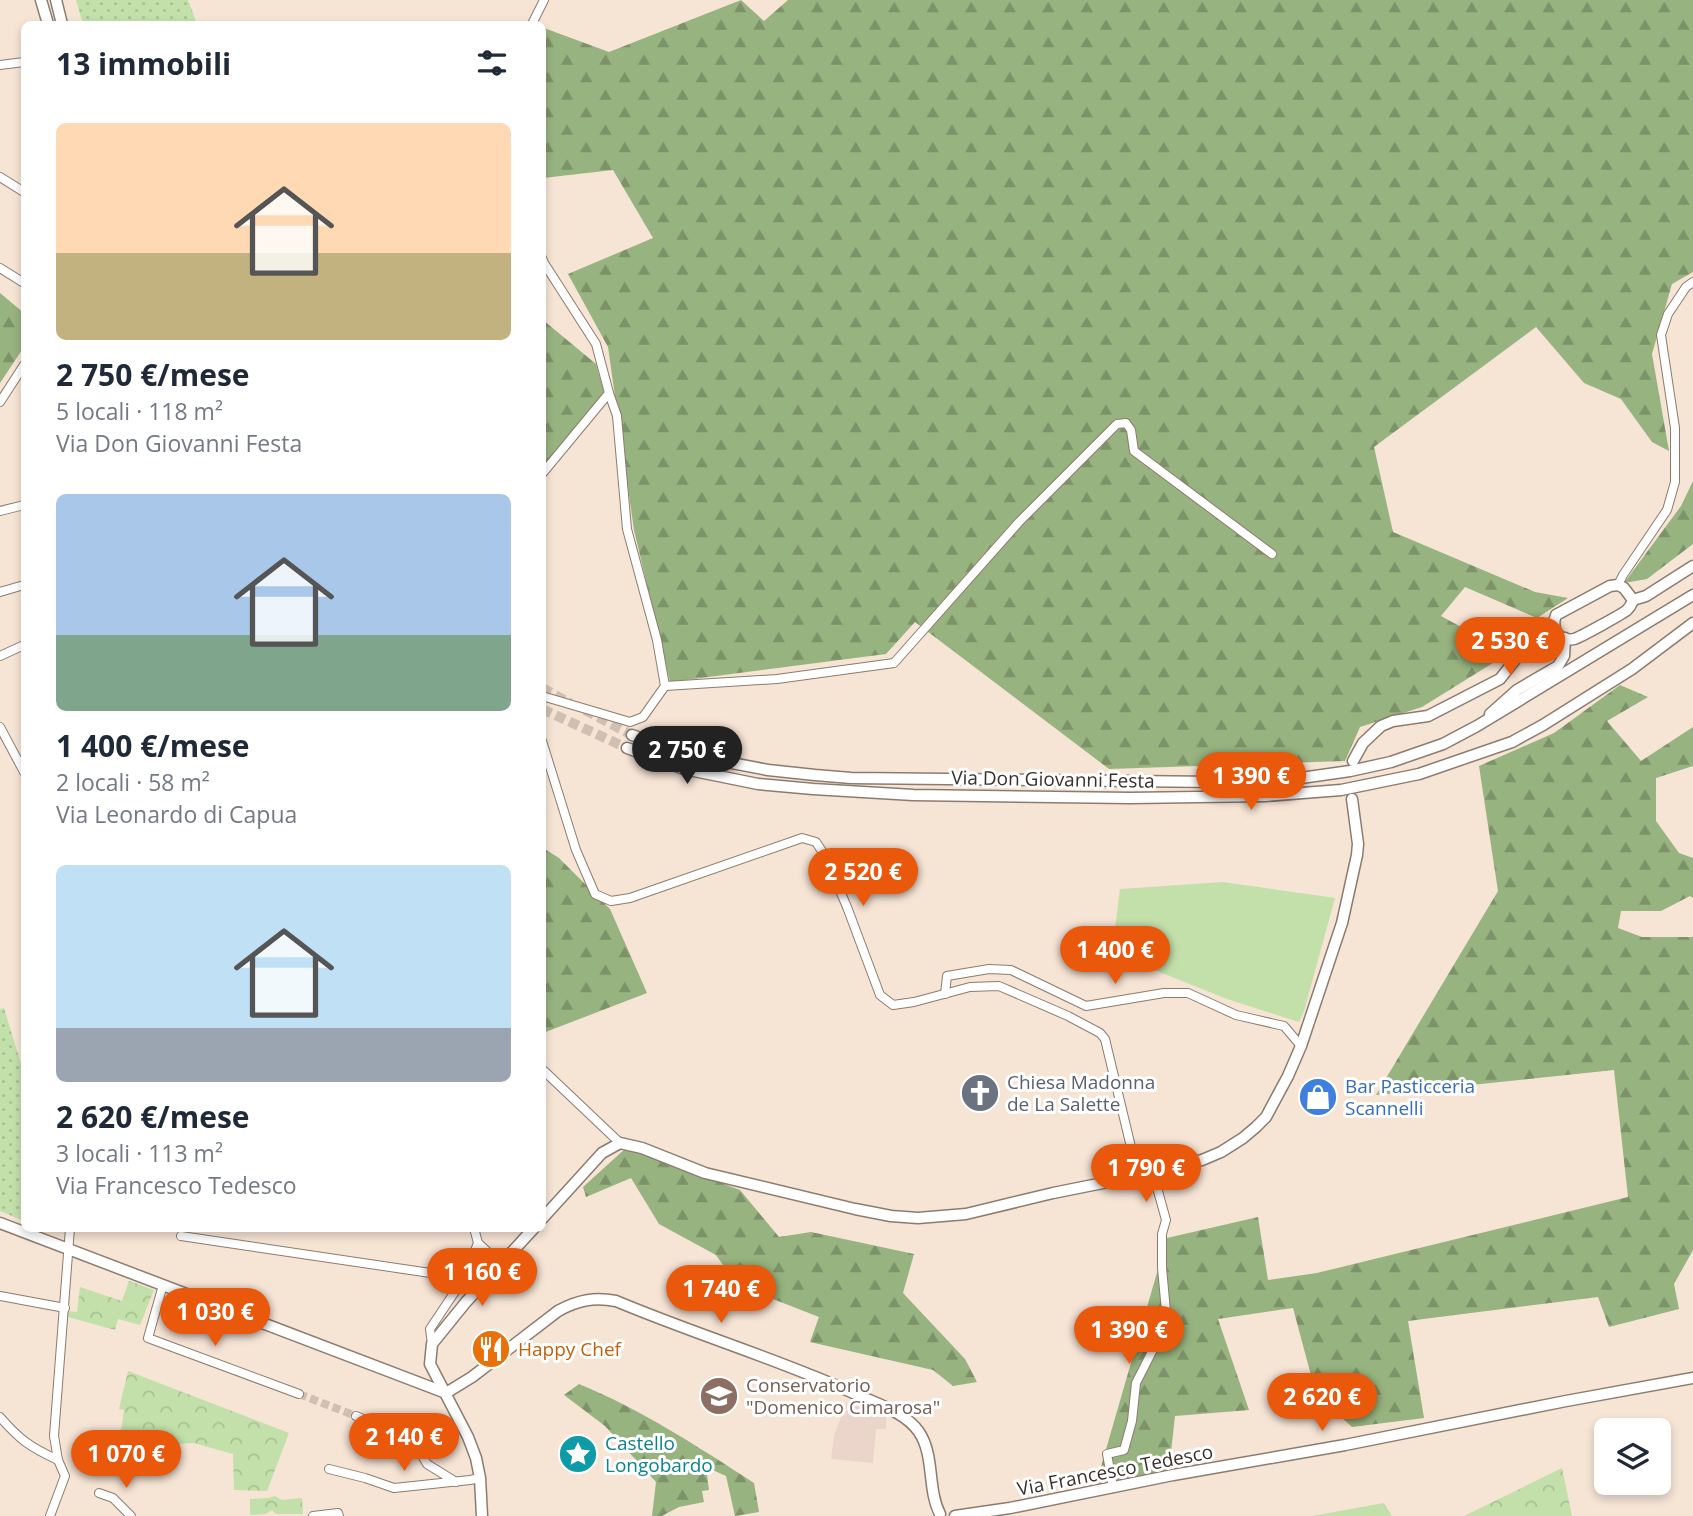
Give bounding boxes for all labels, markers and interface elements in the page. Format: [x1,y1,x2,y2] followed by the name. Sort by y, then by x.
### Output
[56,43,231,84] text: 13 immobili
[473,44,511,82] icon: filters
[221,168,347,294] icon: home
[56,354,250,395] text: 2 750 €/mese
[56,395,223,427] text: 5 locali · 118 m²
[56,427,302,459] text: Via Don Giovanni Festa
[221,539,347,665] icon: home
[1445,618,1575,677] pin: 2 530 €
[1471,624,1549,656] text: 2 530 €
[56,725,250,766] text: 1 400 €/mese
[622,726,752,786] pin: 2 750 €
[648,733,726,765] text: 2 750 €
[1186,752,1316,812] pin: 1 390 €
[1212,759,1290,791] text: 1 390 €
[951,764,1155,794] street label: Via Don Giovanni Festa
[56,766,210,798] text: 2 locali · 58 m²
[56,798,297,830] text: Via Leonardo di Capua
[798,848,928,908] pin: 2 520 €
[824,855,902,887] text: 2 520 €
[221,910,347,1036] icon: home
[1050,926,1180,986] pin: 1 400 €
[1076,933,1154,965] text: 1 400 €
[1007,1069,1155,1117] place label: Chiesa Madonna de La Salette
[959,1072,1001,1114] church icon: Chiesa Madonna de La Salette
[1345,1073,1475,1121] place label: Bar Pasticceria Scannelli
[1297,1076,1339,1118] shop icon: Bar Pasticceria Scannelli
[56,1096,250,1137] text: 2 620 €/mese
[56,1137,223,1169] text: 3 locali · 113 m²
[1081,1144,1211,1204] pin: 1 790 €
[1107,1151,1185,1183] text: 1 790 €
[56,1169,297,1201] text: Via Francesco Tedesco
[417,1248,547,1308] pin: 1 160 €
[443,1255,521,1287] text: 1 160 €
[656,1266,786,1325] pin: 1 740 €
[682,1272,760,1304] text: 1 740 €
[150,1288,280,1348] pin: 1 030 €
[176,1295,254,1327] text: 1 030 €
[1064,1306,1194,1366] pin: 1 390 €
[1090,1313,1168,1345] text: 1 390 €
[470,1328,512,1370] restaurant icon: Happy Chef
[518,1336,623,1362] place label: Happy Chef
[746,1372,940,1420] place label: Conservatorio "Domenico Cimarosa"
[1257,1374,1387,1433] pin: 2 620 €
[698,1375,740,1417] school or university icon: Conservatorio "Domenico Cimarosa"
[1283,1380,1361,1412] text: 2 620 €
[339,1414,469,1473] pin: 2 140 €
[1594,1418,1671,1495] map controls
[1594,1418,1671,1495] button: layers
[365,1420,443,1452] text: 2 140 €
[61,1430,191,1490] pin: 1 070 €
[605,1430,713,1478] place label: Castello Longobardo
[557,1433,599,1475] place icon: Castello Longobardo
[87,1437,165,1469] text: 1 070 €
[1015,1438,1215,1502] street label: Via Francesco Tedesco

